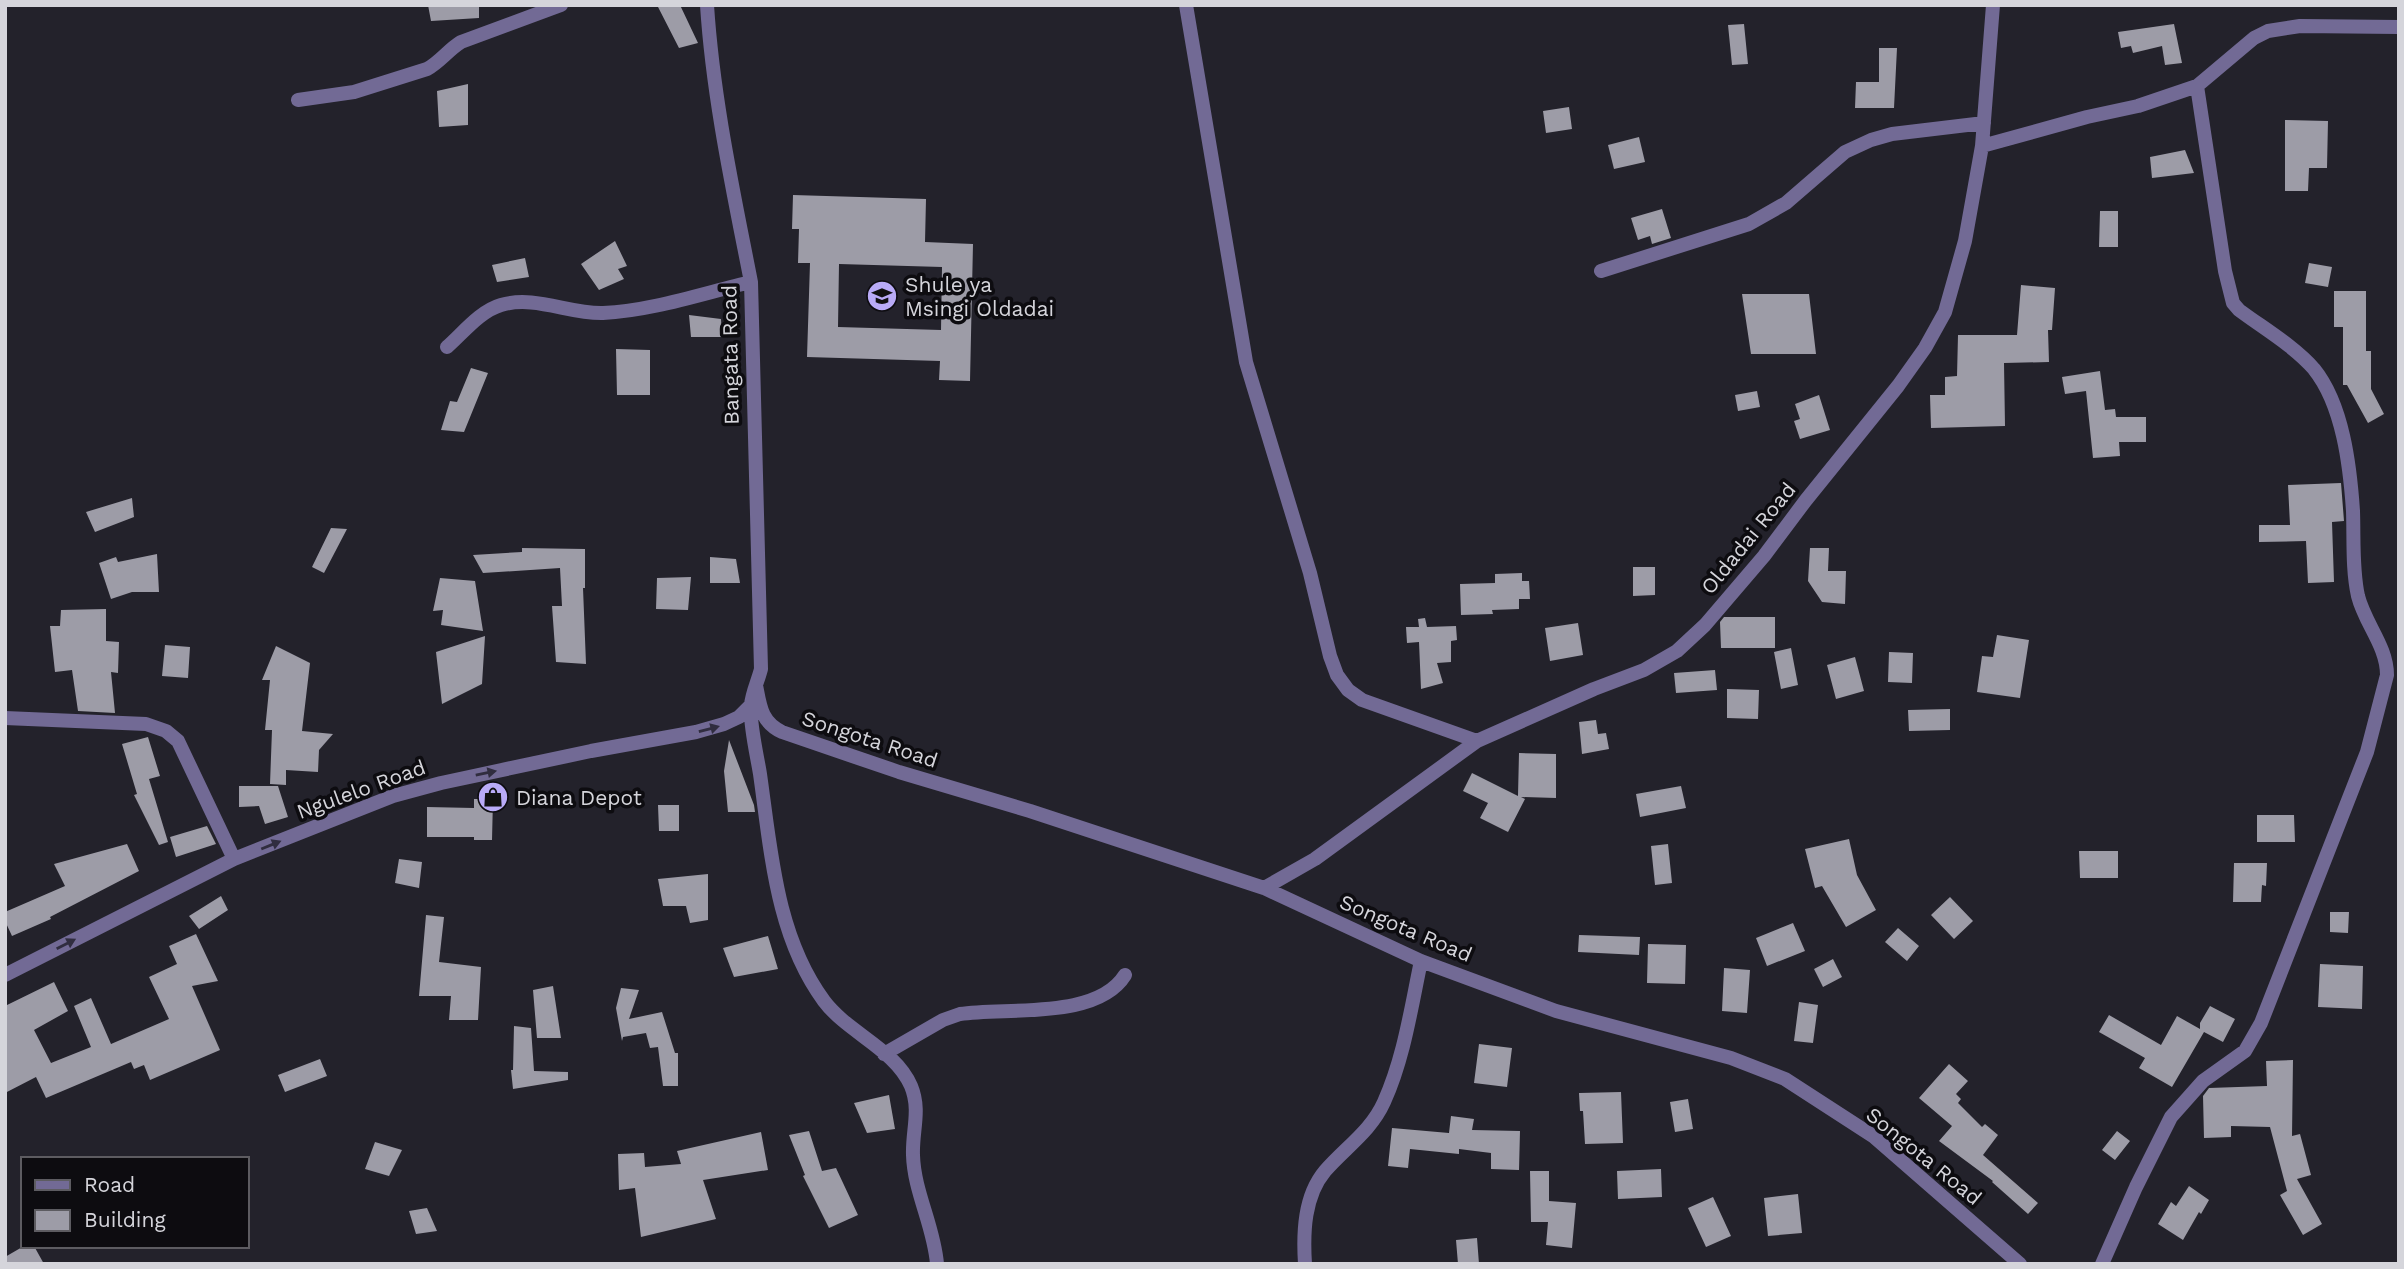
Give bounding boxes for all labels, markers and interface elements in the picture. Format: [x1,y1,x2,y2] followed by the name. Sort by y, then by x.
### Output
[905,272,1054,321] place label: Shule ya Msingi Oldadai
[865,279,899,313] school or university icon: Shule ya Msingi Oldadai
[716,285,744,425] street label: Bangata Road
[1695,477,1801,599] street label: Oldadai Road
[799,705,941,773] street label: Songota Road
[699,723,720,733] one-way arrow
[293,754,429,824] street label: Ngulelo Road
[475,768,497,779] one-way arrow
[476,780,510,814] shop icon: Diana Depot
[516,785,642,810] place label: Diana Depot
[260,839,281,850] one-way arrow
[1336,889,1476,967] street label: Songota Road
[56,939,76,950] one-way arrow
[1861,1102,1987,1210] street label: Songota Road
[21,1157,248,1248] legend
[84,1172,135,1197] text: Road
[84,1207,166,1232] text: Building

